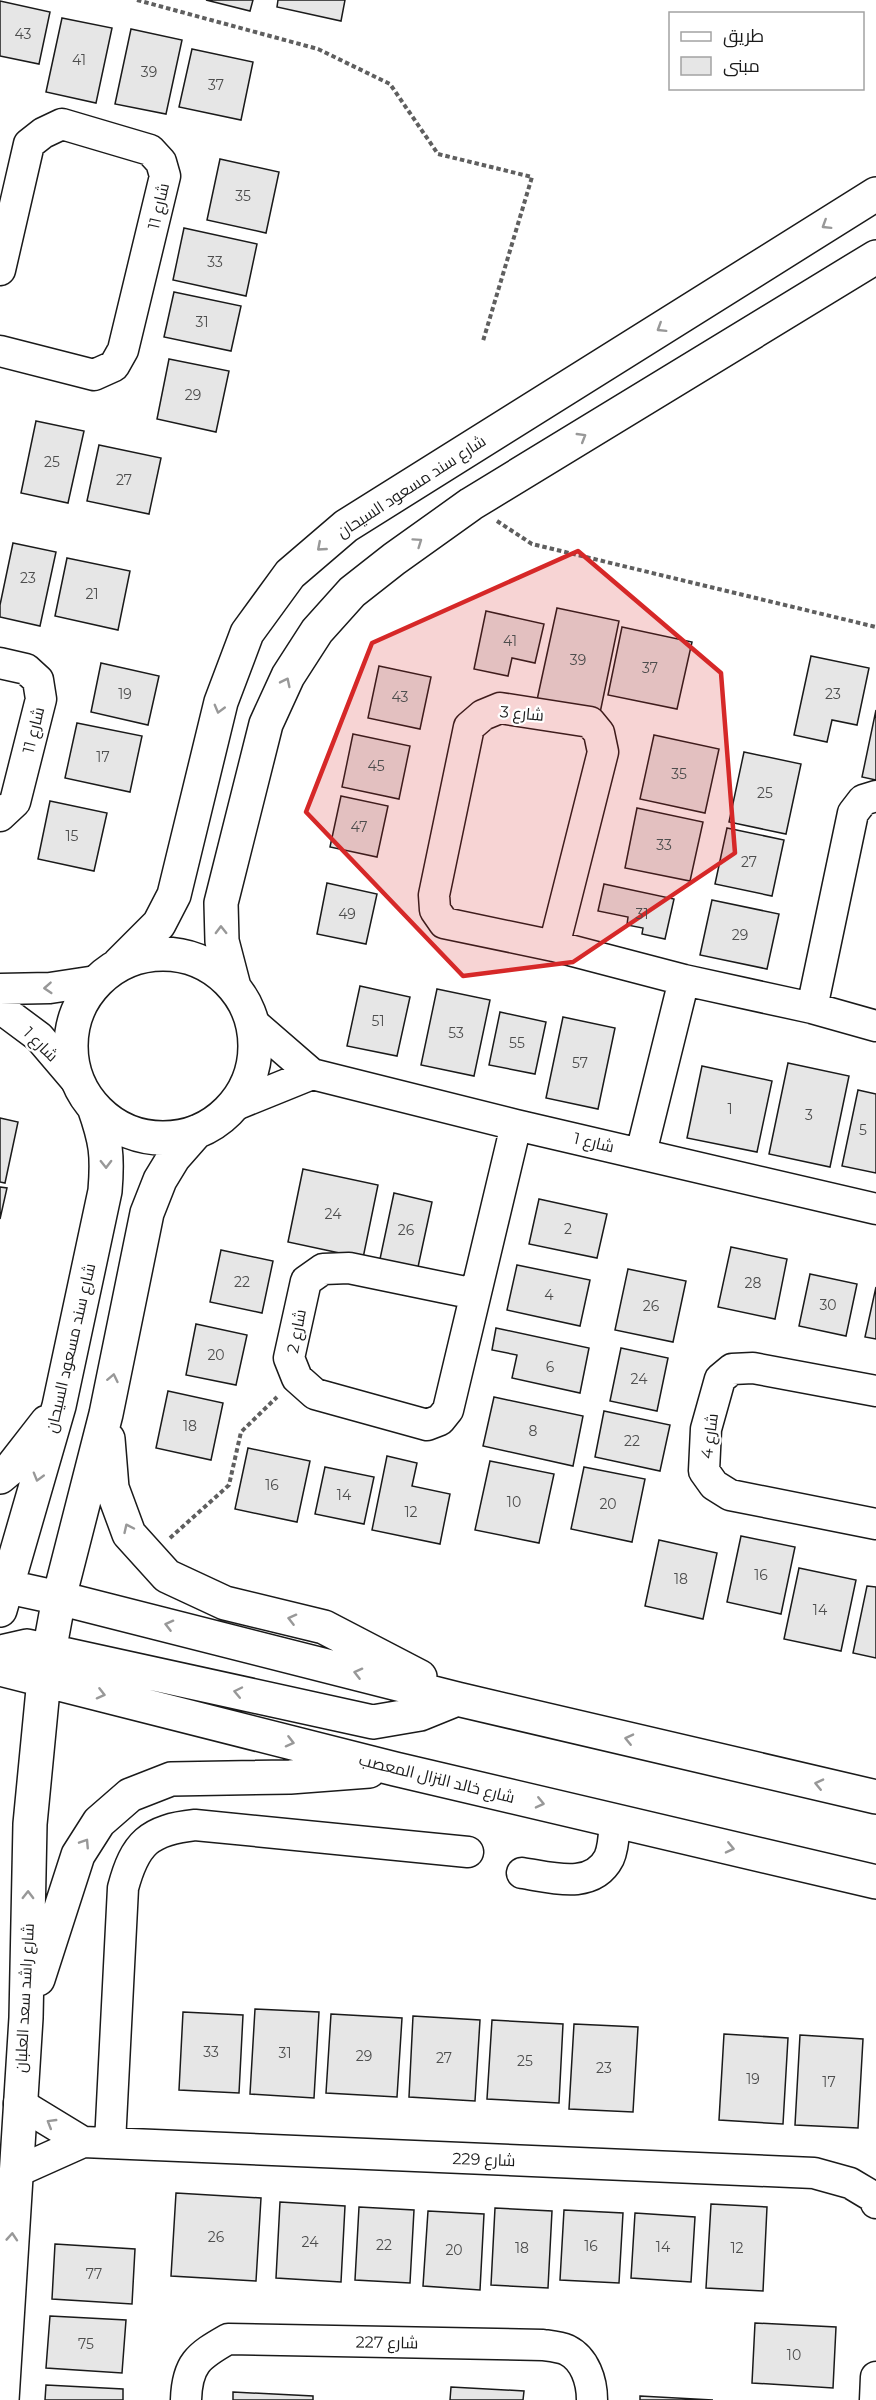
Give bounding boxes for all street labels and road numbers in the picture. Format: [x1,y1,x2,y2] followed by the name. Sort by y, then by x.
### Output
[144,181,175,231] street label: شارع 11
[333,431,490,543] street label: شارع سند مسعود السيحان
[499,702,545,727] street label: شارع 3
[19,705,50,756] street label: شارع 11
[18,1023,62,1067] street label: شارع 1
[571,1129,616,1158] street label: شارع 1
[42,1261,101,1435] street label: شارع سند مسعود السيحان
[283,1308,312,1355] street label: شارع 2
[697,1412,724,1460] street label: شارع 4
[357,1750,517,1809] street label: شارع خالد النزال المعصب
[11,1923,40,2073] street label: شارع راشد سعد العلبان
[452,2149,516,2172] street label: شارع 229
[355,2332,419,2355] street label: شارع 227

